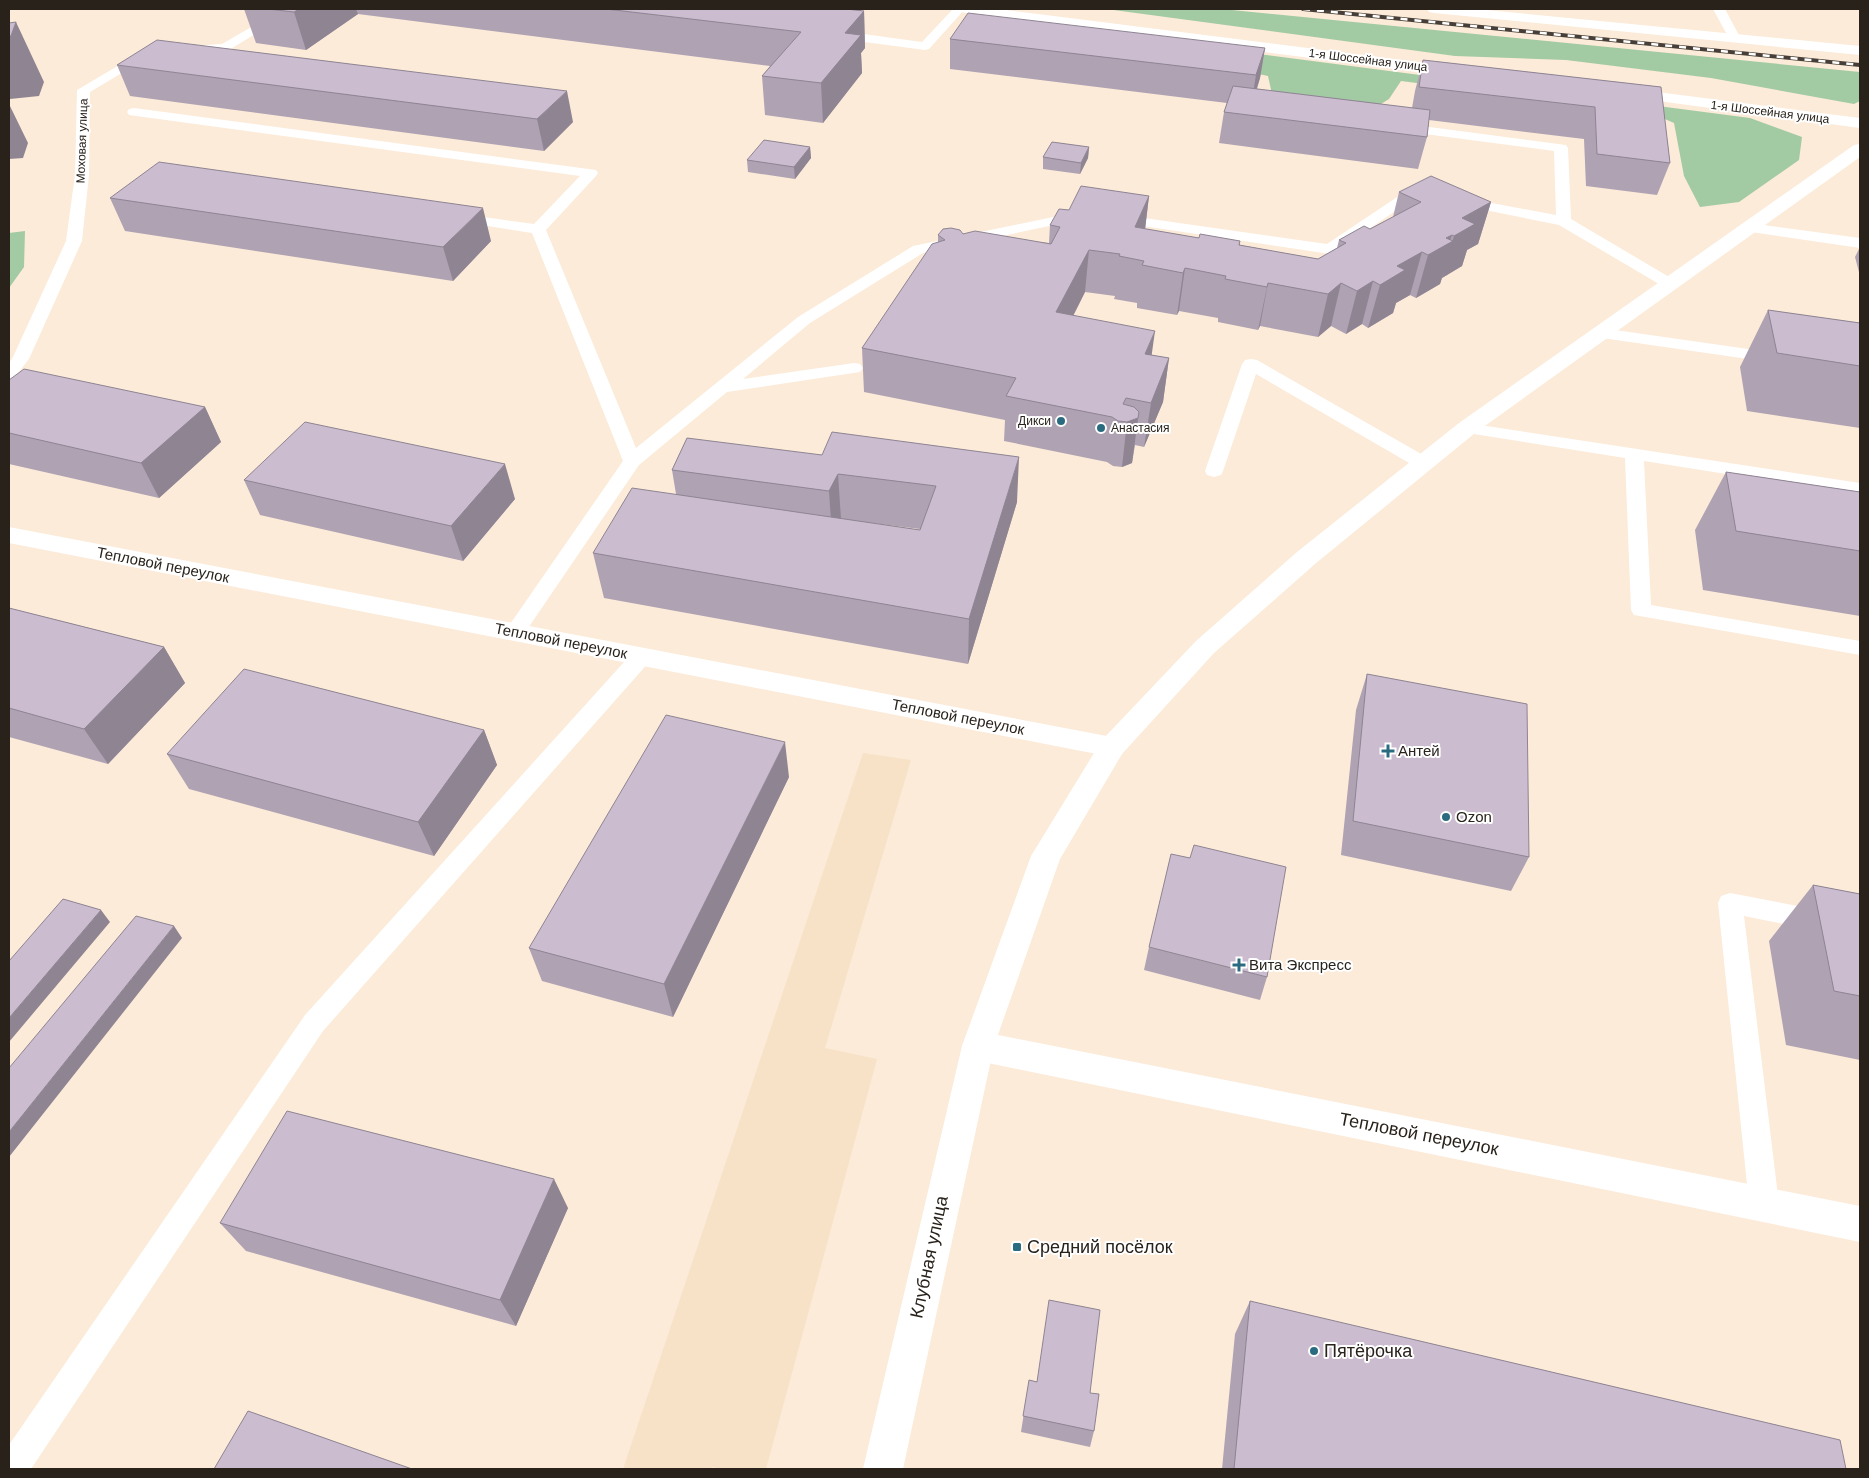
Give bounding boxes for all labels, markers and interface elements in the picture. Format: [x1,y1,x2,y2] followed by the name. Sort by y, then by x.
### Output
[1308,46,1429,74] street label: 1-я Шоссейная улица
[74,98,90,184] street label: Моховая улица
[1710,98,1831,126] street label: 1-я Шоссейная улица
[1018,414,1051,428] place label: Дикси
[1055,415,1067,427] marker: Дикси
[1111,421,1170,435] place label: Анастасия
[1095,422,1107,434] marker: Анастасия
[95,543,231,586] street label: Тепловой переулок
[493,619,629,662] street label: Тепловой переулок
[890,695,1026,738] street label: Тепловой переулок
[1398,742,1440,759] place label: Антей
[1382,745,1394,757] marker: Антей
[1456,808,1492,825] place label: Ozon
[1440,811,1452,823] marker: Ozon
[1249,956,1352,973] place label: Вита Экспресс
[1233,959,1245,971] marker: Вита Экспресс
[1338,1109,1500,1159] street label: Тепловой переулок
[906,1193,952,1320] street label: Клубная улица
[1027,1237,1173,1257] place label: Средний посёлок
[1011,1241,1023,1253] marker: Средний посёлок
[1324,1341,1413,1361] place label: Пятёрочка
[1308,1345,1320,1357] marker: Пятёрочка

